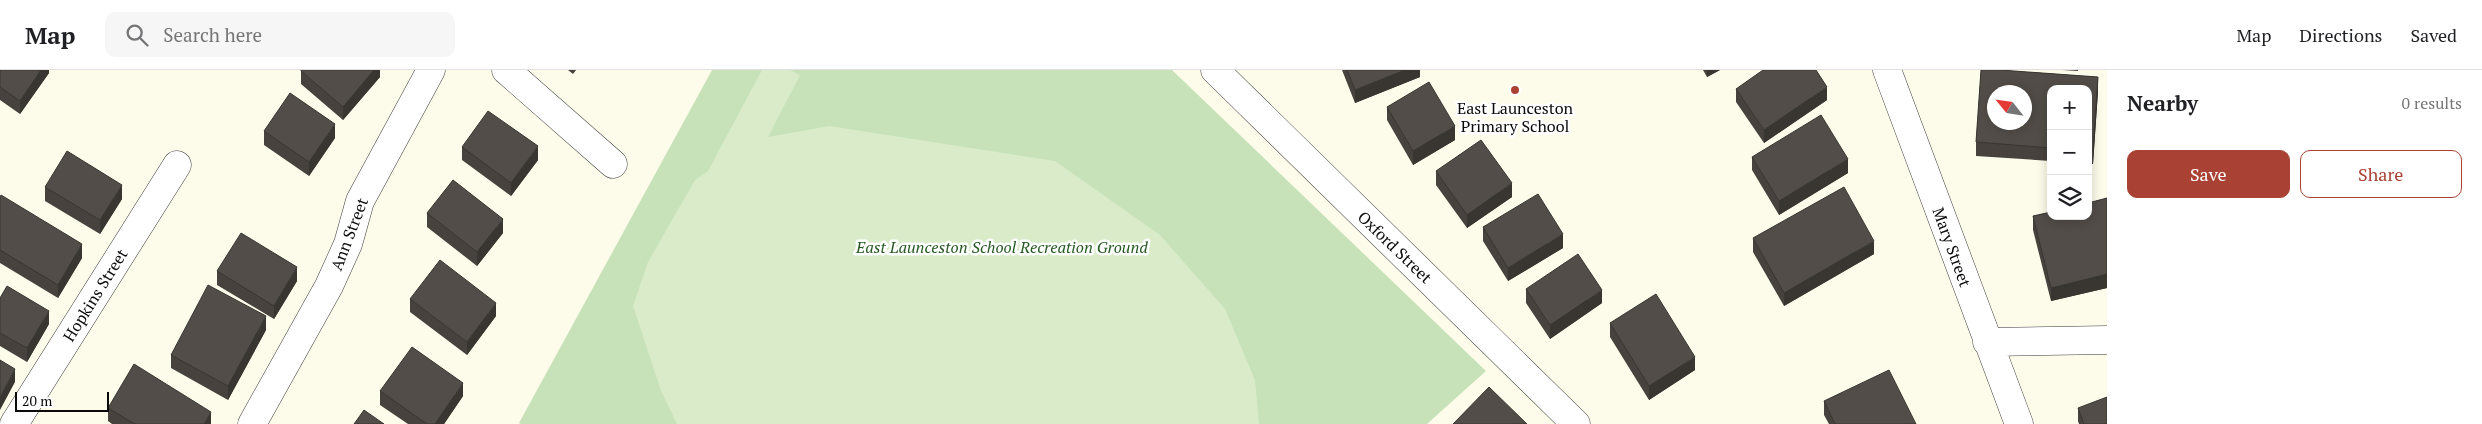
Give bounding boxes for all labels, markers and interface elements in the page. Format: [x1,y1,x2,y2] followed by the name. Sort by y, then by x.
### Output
[105,12,455,57] search box
[25,19,75,51] text: Map
[123,21,151,49] icon: search
[163,22,262,47] text: Search here
[2236,23,2271,47] text: Map
[2299,23,2382,47] text: Directions
[2410,23,2457,47] text: Saved
[1509,84,1521,96] marker: East Launceston Primary School
[1987,85,2032,130] north arrow
[2047,85,2092,220] map controls
[2047,85,2092,130] button: +
[2127,89,2198,117] text: Nearby
[2402,92,2462,114] text: 0 results
[1457,97,1574,137] place label: East Launceston Primary School
[2047,130,2092,175] button: −
[2127,150,2290,198] button: Save
[2300,150,2462,198] button: Share
[2047,175,2092,220] button: layers
[325,194,373,274] street label: Ann Street
[1927,204,1977,290] street label: Mary Street
[1353,206,1437,288] street label: Oxford Street
[855,236,1148,258] park label: East Launceston School Recreation Ground
[58,244,132,346] street label: Hopkins Street
[15,389,109,412] scale bar
[22,391,52,410] text: 20 m

